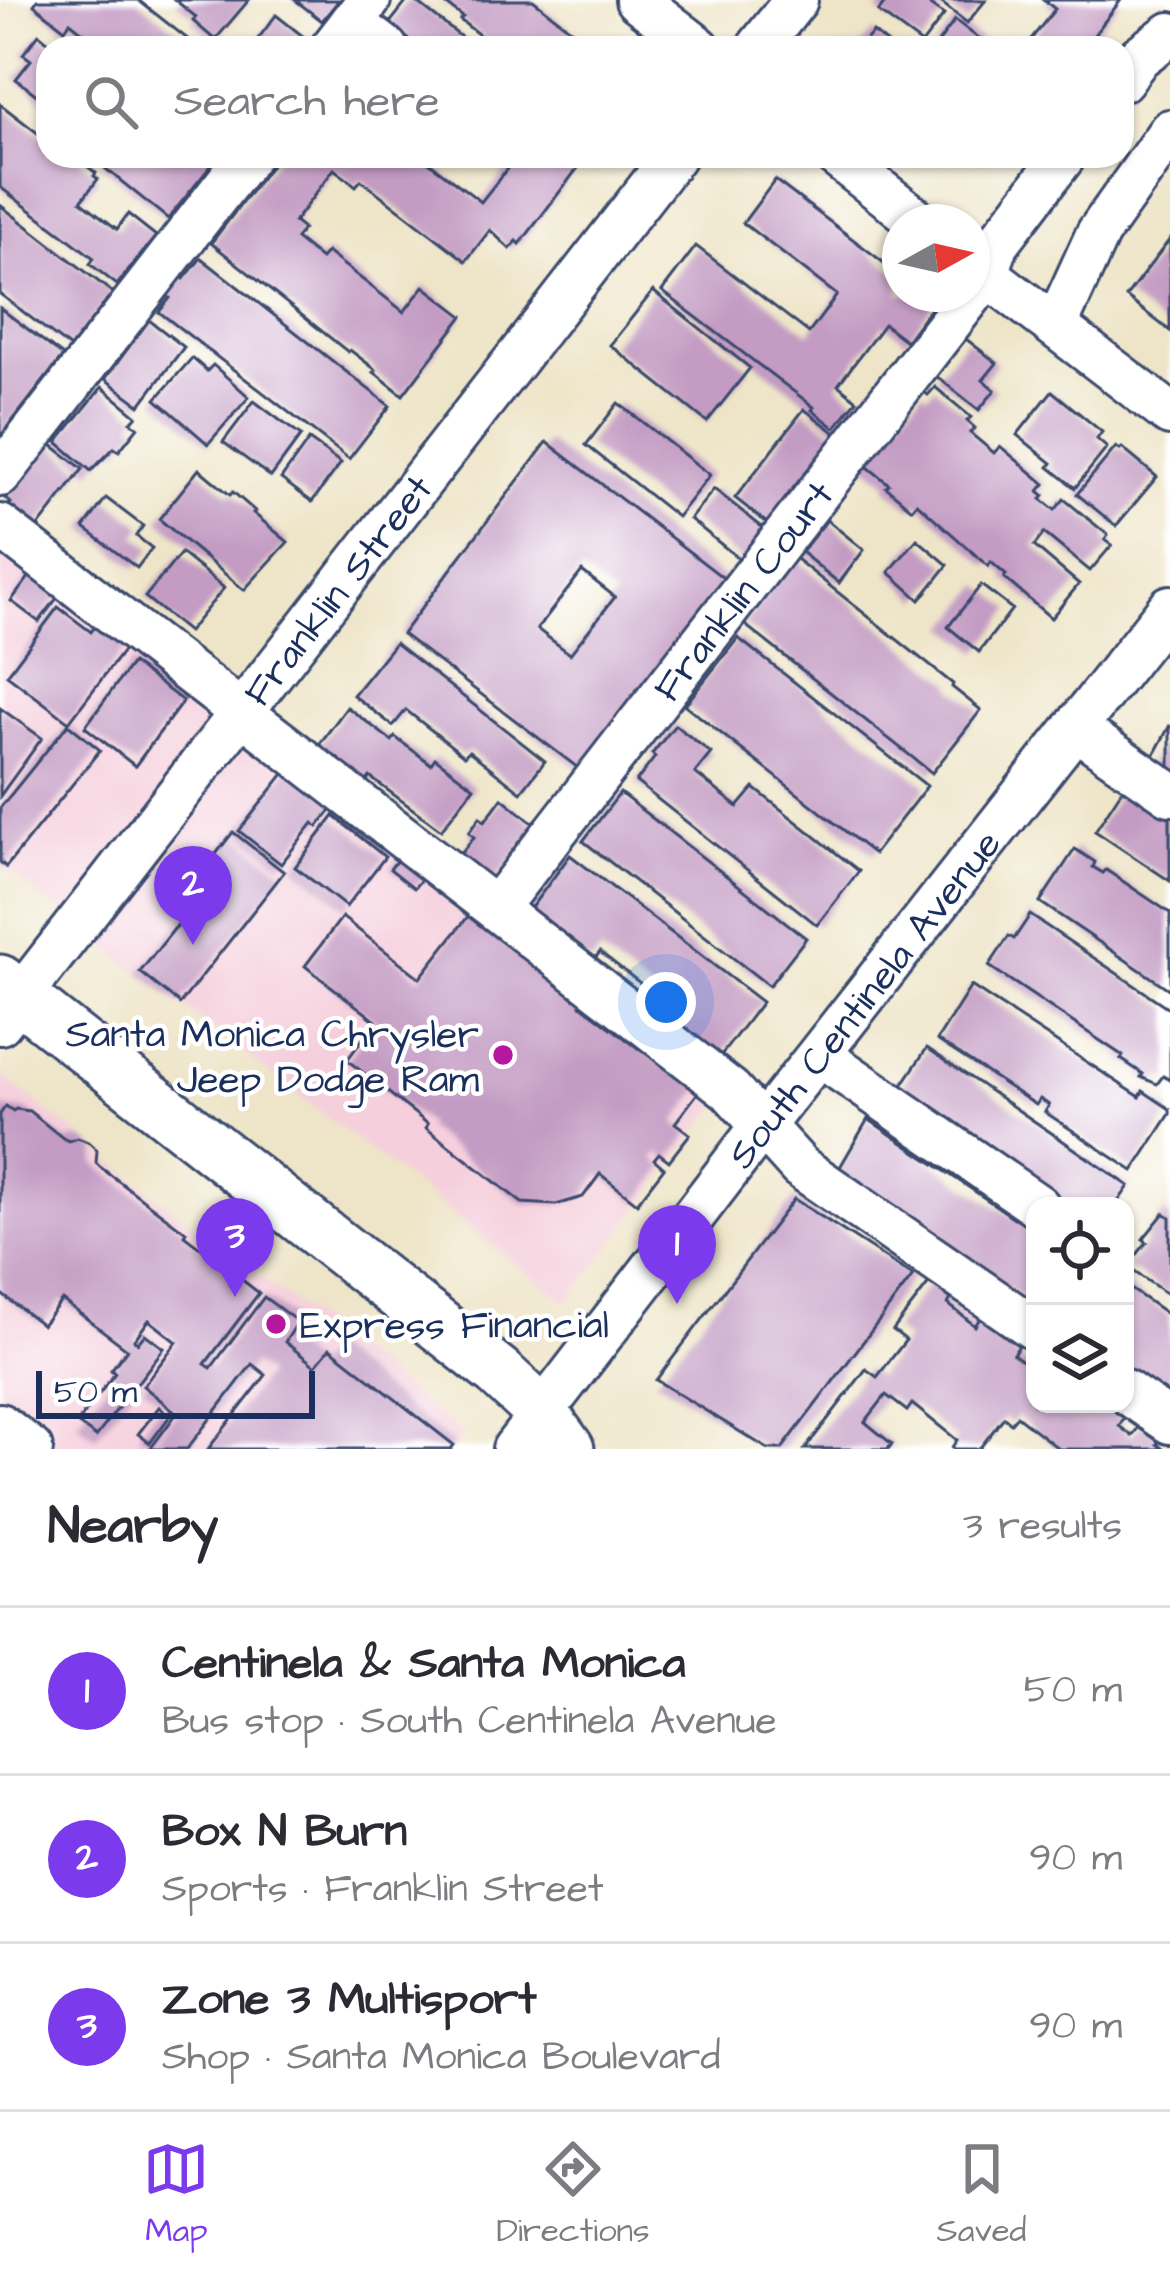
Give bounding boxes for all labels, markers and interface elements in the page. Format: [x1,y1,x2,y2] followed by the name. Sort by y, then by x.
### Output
[36,36,1134,168] search box
[78,69,144,135] icon: search
[174,71,440,133] text: Search here
[882,204,990,312] north arrow
[232,464,447,718] street label: Franklin Street
[642,470,848,714] street label: Franklin Court
[716,820,1015,1181] street label: South Centinela Avenue
[154,846,232,945] pin: 2
[636,972,696,1032] your location
[65,1009,480,1108] place label: Santa Monica Chrysler Jeep Dodge Ram
[490,1042,516,1068] marker: Santa Monica Chrysler Jeep Dodge Ram
[1026,1197,1134,1413] map controls
[1026,1197,1134,1305] button: locate
[196,1198,274,1297] pin: 3
[638,1205,716,1304] pin: 1
[300,1300,609,1354] place label: Express Financial
[1026,1305,1134,1413] button: layers
[263,1311,289,1337] marker: Express Financial
[36,1365,315,1418] scale bar
[54,1369,137,1415] text: 50 m
[48,1492,218,1563] text: Nearby
[963,1500,1122,1554] text: 3 results
[162,1633,685,1695] text: Centinela & Santa Monica
[85,1664,90,1718] text: 1
[1024,1664,1122,1718] text: 50 m
[162,1695,777,1749] text: Bus stop · South Centinela Avenue
[162,1801,407,1863] text: Box N Burn
[76,1832,98,1886] text: 2
[1029,1832,1122,1886] text: 90 m
[162,1863,604,1917] text: Sports · Franklin Street
[162,1969,537,2031] text: Zone 3 Multisport
[77,2000,97,2054] text: 3
[1029,2000,1122,2054] text: 90 m
[162,2031,720,2085] text: Shop · Santa Monica Boulevard
[143,2136,209,2254] tab: Map
[496,2136,650,2254] tab: Directions
[937,2136,1027,2254] tab: Saved

